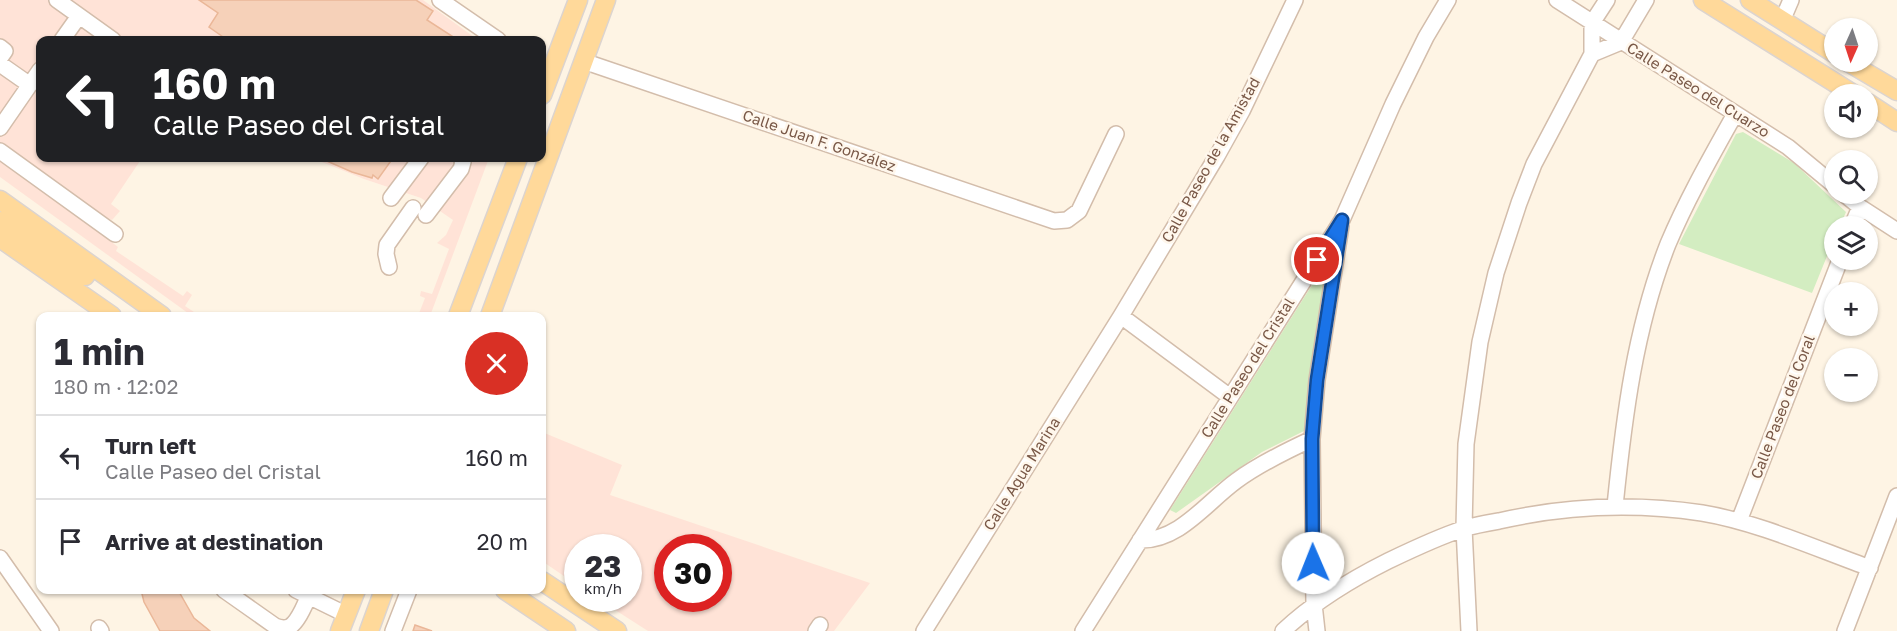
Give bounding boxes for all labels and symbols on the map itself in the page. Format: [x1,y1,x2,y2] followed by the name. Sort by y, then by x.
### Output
[1824,18,1878,72] north arrow
[1624,38,1773,141] street label: Calle Paseo del Cuarzo
[1157,74,1263,245] street label: Calle Paseo de la Amistad
[740,105,899,175] street label: Calle Juan F. González
[1291,234,1342,285] pin
[1197,294,1298,441] street label: Calle Paseo del Cristal
[1746,332,1818,481] street label: Calle Paseo del Coral
[979,414,1063,533] street label: Calle Agua Marina
[1281,531,1345,595] position arrow
[654,534,732,612] speed limit sign: 30

